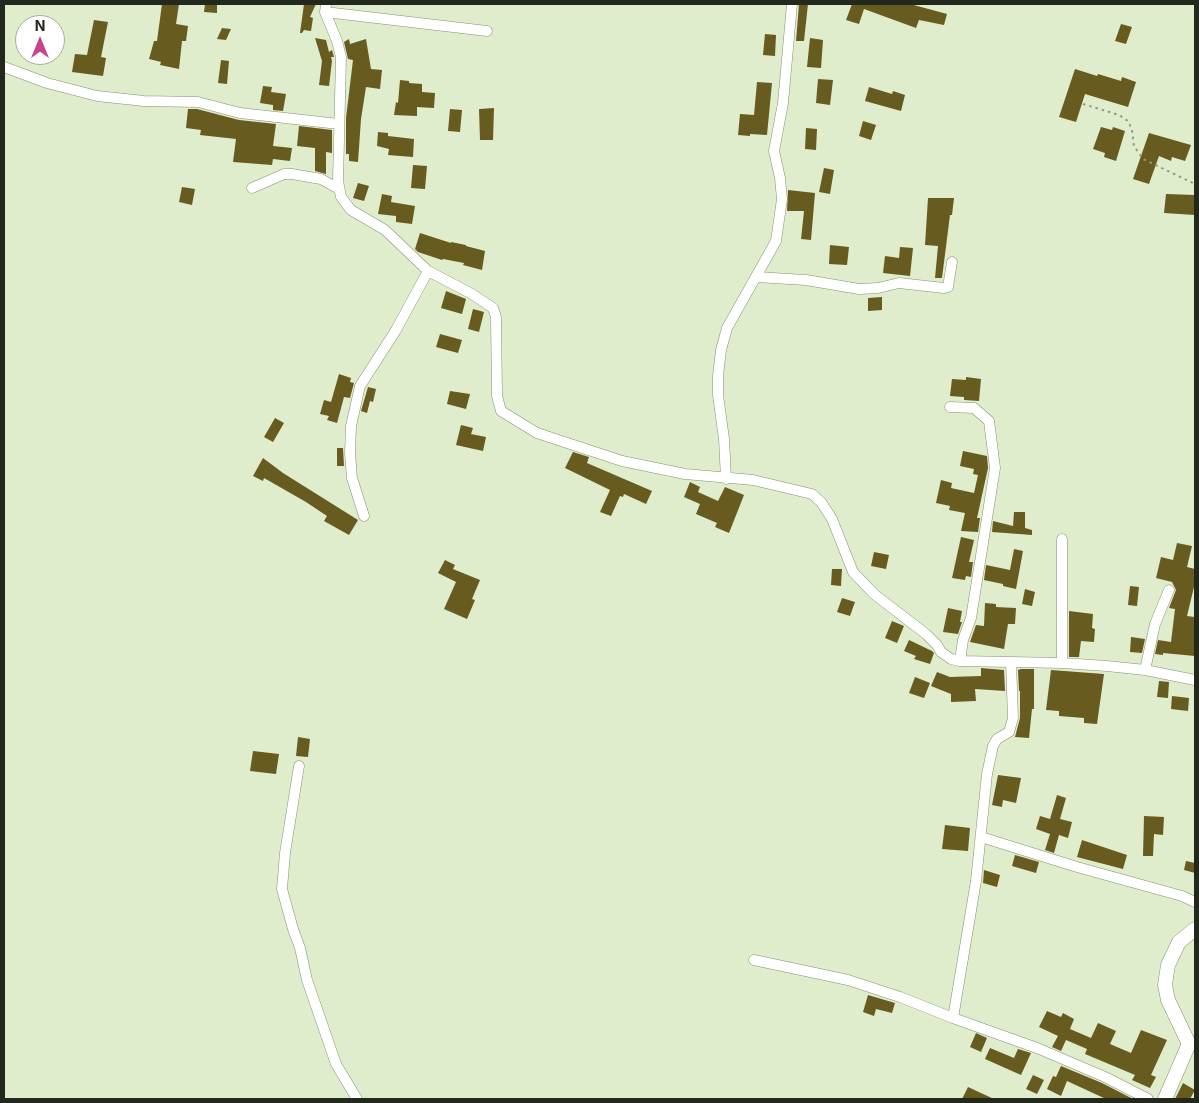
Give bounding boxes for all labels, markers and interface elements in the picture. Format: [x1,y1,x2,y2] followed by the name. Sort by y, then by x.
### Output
[15,15,65,65] north arrow
[35,17,45,34] text: N

